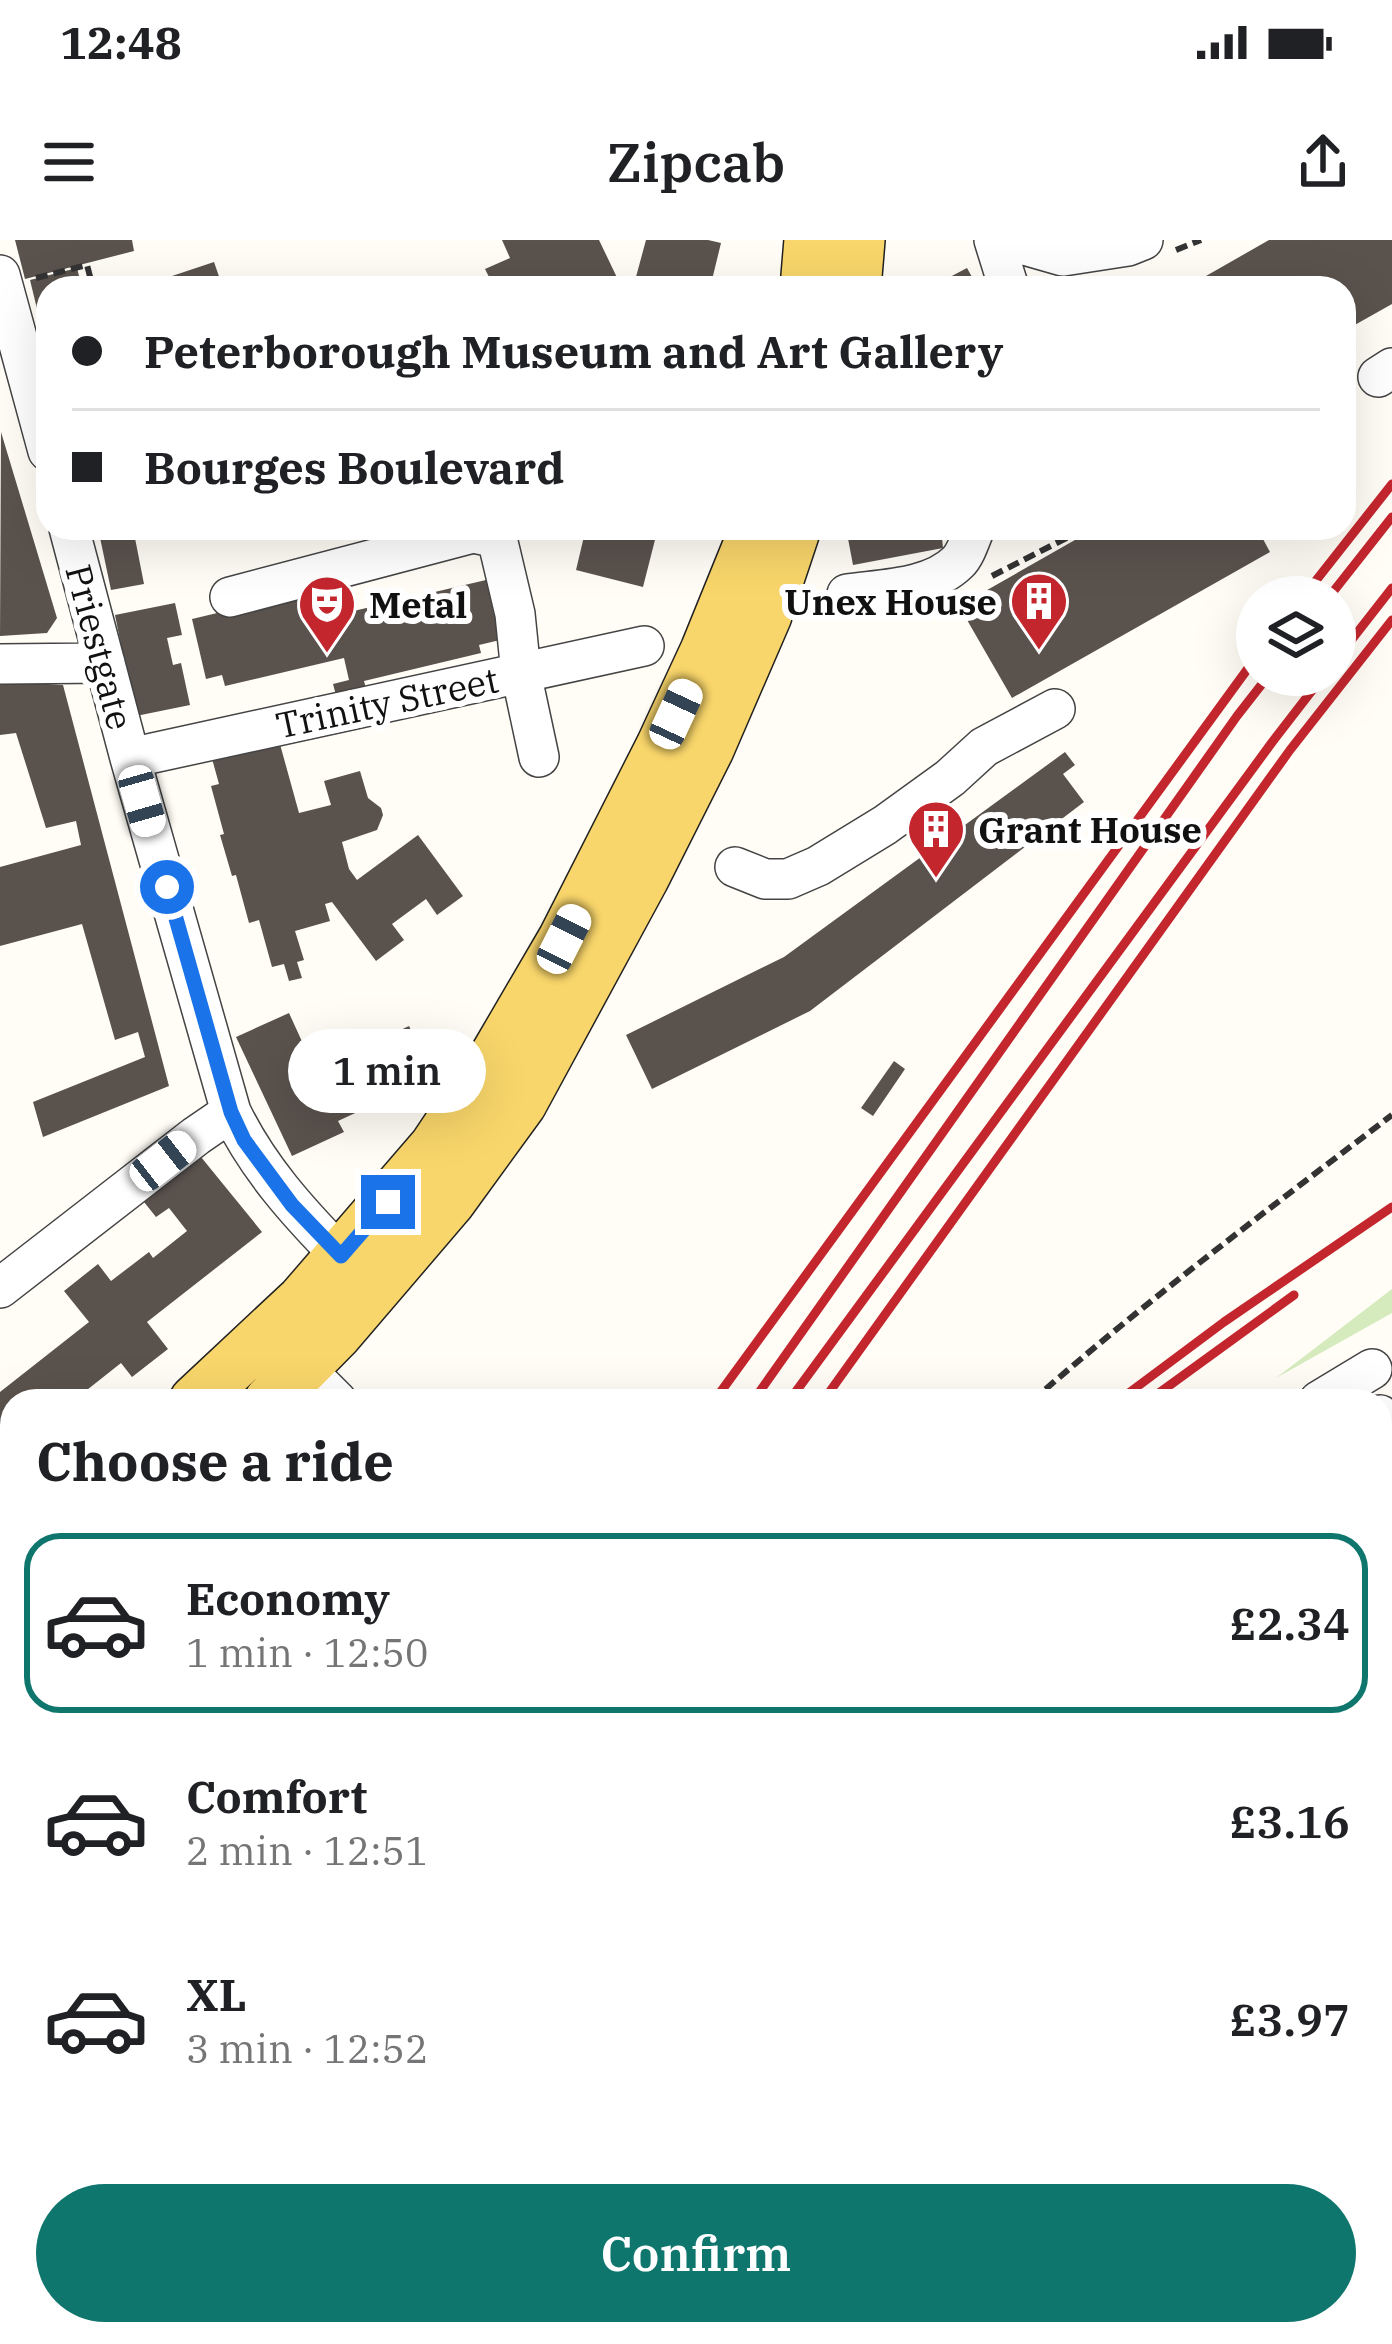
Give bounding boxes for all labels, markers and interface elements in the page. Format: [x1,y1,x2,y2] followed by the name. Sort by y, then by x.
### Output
[60,13,182,71] text: 12:48
[607,127,785,197] text: Zipcab
[36,129,102,195] icon: menu
[1290,129,1356,195] icon: share
[144,322,1003,380] text: Peterborough Museum and Art Gallery
[144,438,565,496] text: Bourges Boulevard
[55,559,145,735] street label: Priestgate
[1008,570,1070,652] building icon: Unex House
[296,573,358,655] theatre icon: Metal
[1236,576,1356,696] map controls
[1236,576,1356,696] button: layers
[784,578,997,625] place label: Unex House
[369,581,467,628] place label: Metal
[272,656,502,748] street label: Trinity Street
[644,674,708,754] car
[115,761,169,841] car
[905,798,967,880] building icon: Grant House
[978,806,1202,853] place label: Grant House
[140,860,194,914] route start
[532,899,596,979] car
[289,1028,487,1112] callout: 1 min
[333,1045,441,1096] text: 1 min
[124,1125,202,1197] car
[361,1175,415,1229] route end
[36,1426,394,1496] text: Choose a ride
[42,1569,150,1677] icon: car
[186,1569,390,1627] text: Economy
[1230,1594,1350,1652] text: £2.34
[186,1627,428,1678] text: 1 min · 12:50
[42,1767,150,1875] icon: car
[186,1767,367,1825] text: Comfort
[1230,1792,1350,1850] text: £3.16
[186,1825,428,1876] text: 2 min · 12:51
[42,1965,150,2073] icon: car
[186,1965,247,2023] text: XL
[1230,1990,1350,2048] text: £3.97
[186,2023,428,2074] text: 3 min · 12:52
[36,2184,1356,2322] button: Confirm

